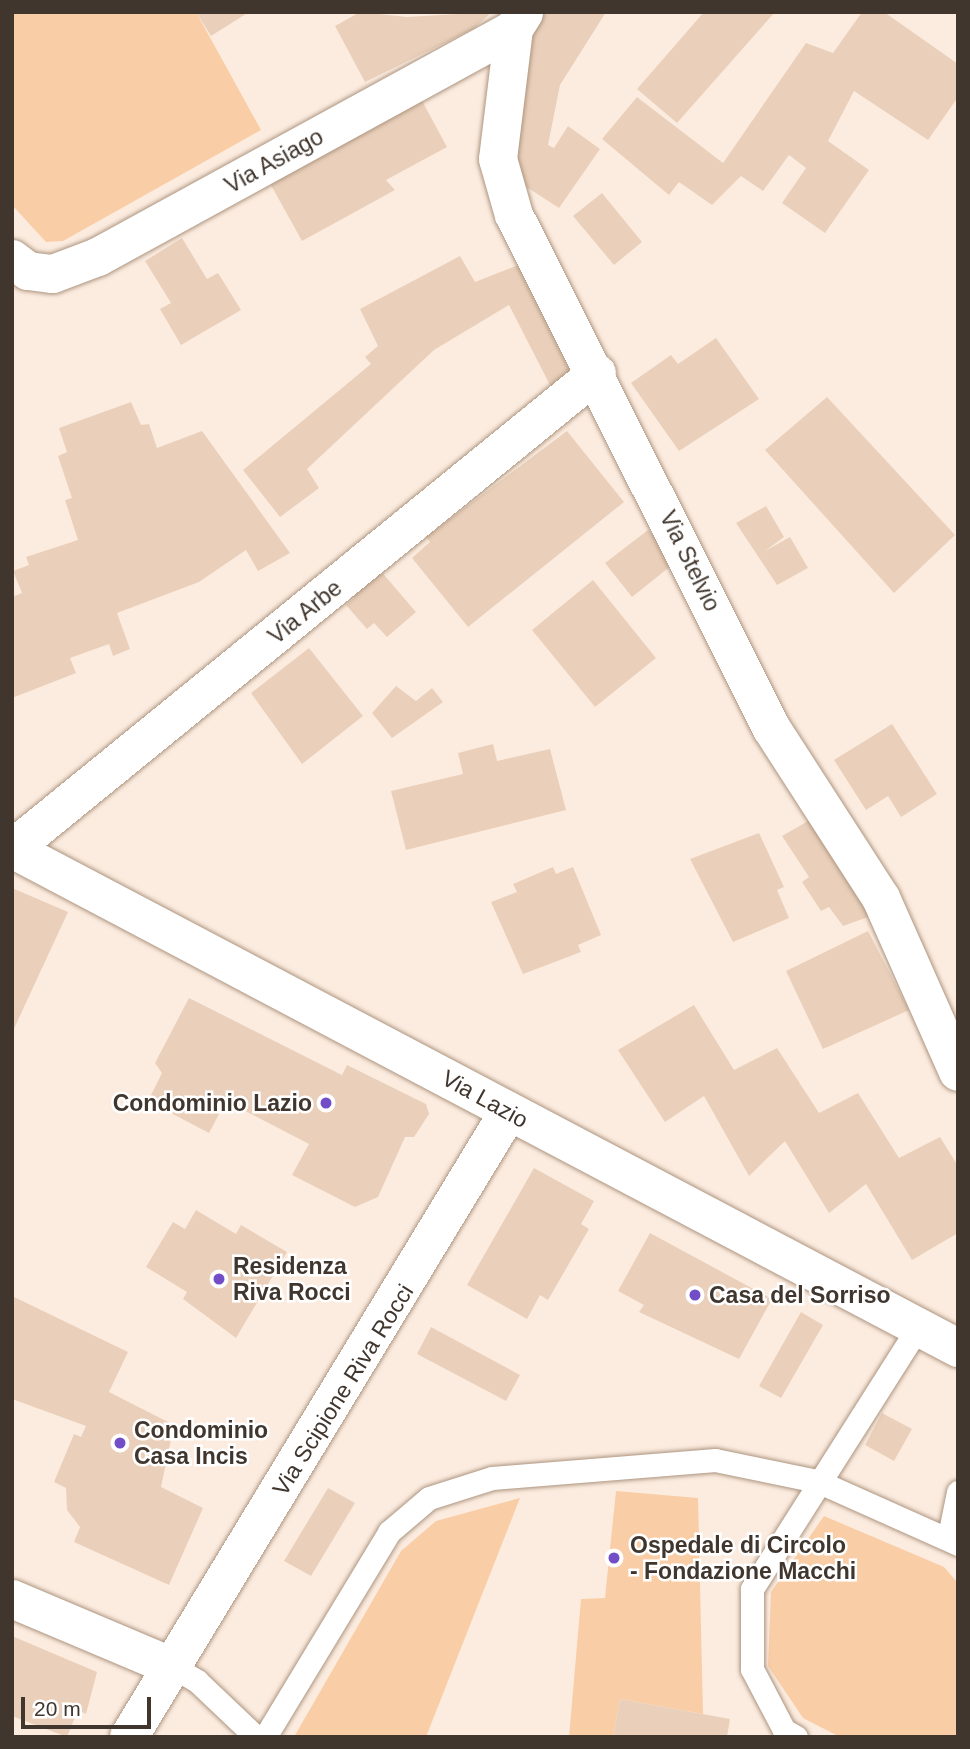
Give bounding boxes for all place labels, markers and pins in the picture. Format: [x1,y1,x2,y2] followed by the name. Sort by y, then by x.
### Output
[113,1089,312,1117] place label: Condominio Lazio
[318,1095,334,1111] marker: Condominio Lazio
[233,1252,351,1306] place label: Residenza Riva Rocci
[211,1271,227,1287] marker: Residenza Riva Rocci
[709,1281,891,1309] place label: Casa del Sorriso
[687,1287,703,1303] marker: Casa del Sorriso
[134,1416,268,1470] place label: Condominio Casa Incis
[112,1435,128,1451] marker: Condominio Casa Incis
[630,1531,856,1585] place label: Ospedale di Circolo - Fondazione Macchi
[604,1548,624,1568] marker: Ospedale di Circolo - Fondazione Macchi

